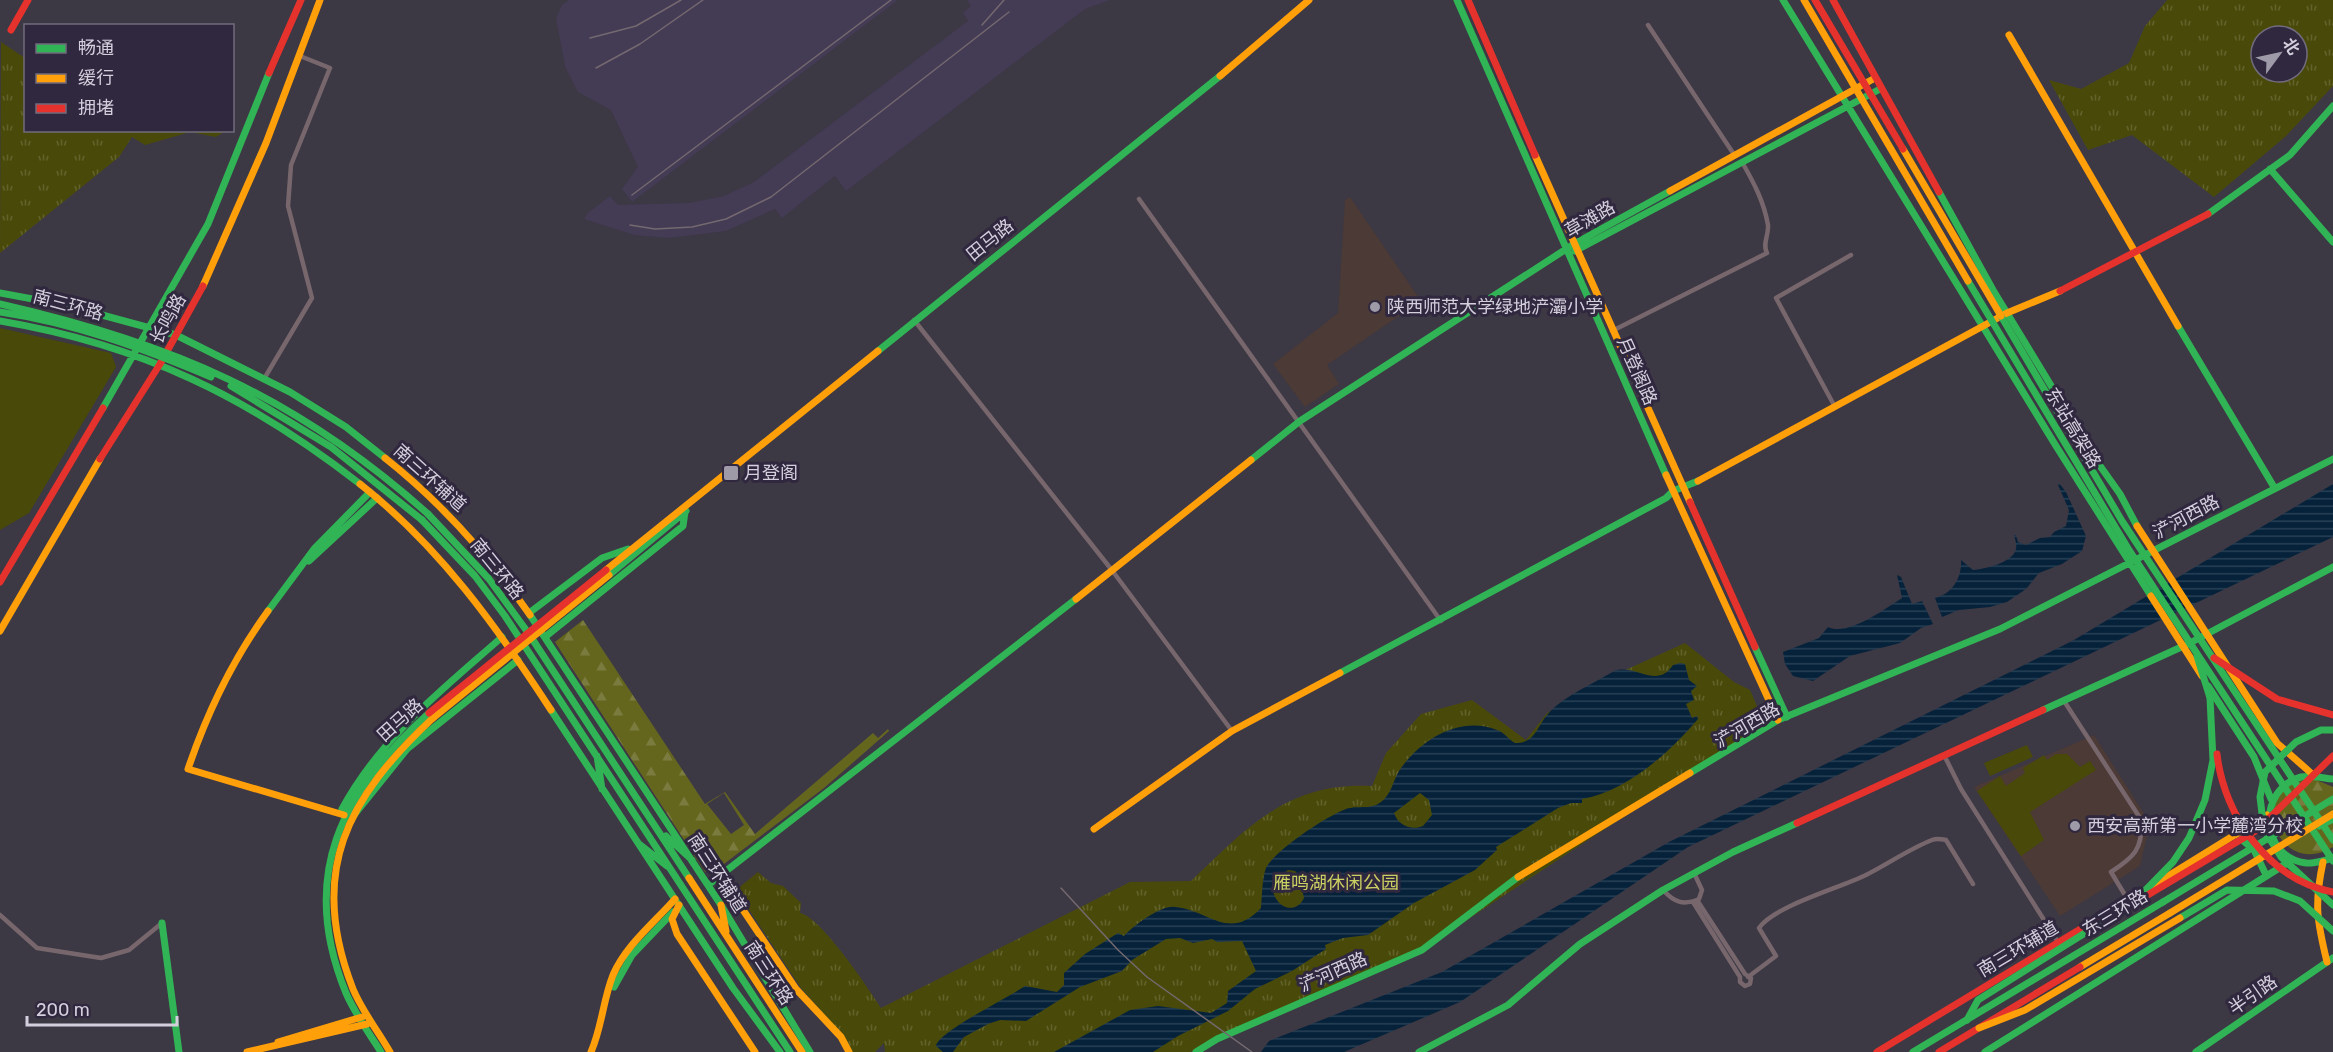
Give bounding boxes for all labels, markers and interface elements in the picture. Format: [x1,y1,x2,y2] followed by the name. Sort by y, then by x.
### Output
[24,24,234,132] legend
[2249,24,2309,84] north arrow
[2279,34,2303,58] text: 北
[78,37,114,59] text: 畅通
[78,67,114,89] text: 缓行
[78,97,114,119] text: 拥堵
[1561,196,1619,242] street label: 草滩路
[962,214,1018,266] street label: 田马路
[30,285,106,325] street label: 南三环路
[145,290,191,348] street label: 长鸣路
[1387,296,1603,318] place label: 陕西师范大学绿地浐灞小学
[1368,300,1382,314] marker: 陕西师范大学绿地浐灞小学
[1612,334,1662,408] street label: 月登阁路
[2040,384,2106,472] street label: 东站高架路
[389,440,471,516] street label: 南三环辅道
[744,462,798,484] place label: 月登阁
[722,464,740,482] marker: 月登阁
[2149,490,2223,544] street label: 浐河西路
[466,534,528,604] street label: 南三环路
[373,694,427,746] street label: 田马路
[1710,697,1784,753] street label: 浐河西路
[2087,815,2303,837] place label: 西安高新第一小学麓湾分校
[2068,819,2082,833] marker: 西安高新第一小学麓湾分校
[683,829,751,917] street label: 南三环辅道
[1273,872,1399,894] park label: 雁鸣湖休闲公园
[2078,885,2152,941] street label: 东三环路
[1974,916,2062,982] street label: 南三环辅道
[740,937,798,1009] street label: 南三环路
[1296,947,1370,997] street label: 浐河西路
[2225,971,2281,1019] street label: 半引路
[27,989,177,1027] scale bar
[36,999,90,1021] text: 200 m

